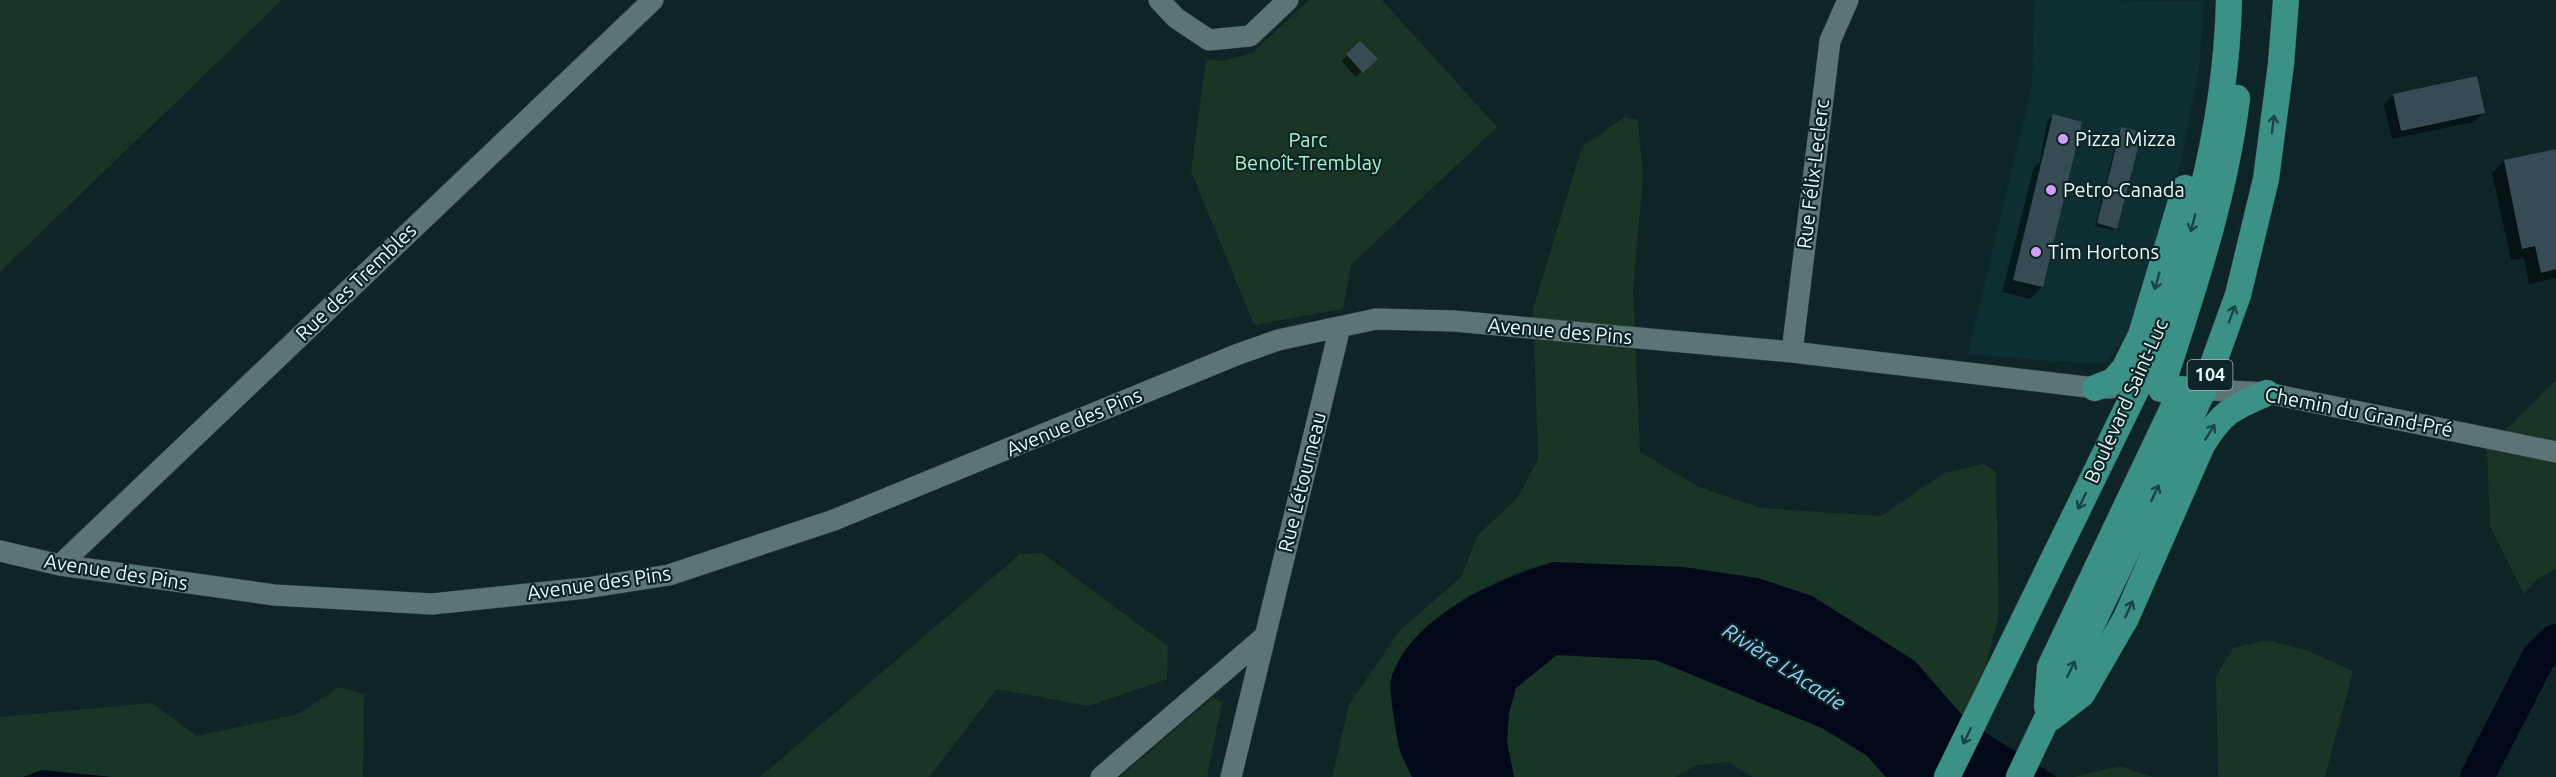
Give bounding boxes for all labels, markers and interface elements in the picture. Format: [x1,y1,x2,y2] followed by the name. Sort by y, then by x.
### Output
[1792,98,1833,250] street label: Rue Félix-Leclerc
[2268,114,2279,134] one-way arrow
[2075,127,2176,150] place label: Pizza Mizza
[1234,128,1382,174] park label: Parc Benoît-Tremblay
[2056,132,2070,146] marker: Pizza Mizza
[2063,178,2185,201] place label: Petro-Canada
[2044,183,2058,197] marker: Petro-Canada
[2187,213,2199,232] one-way arrow
[291,218,421,345] street label: Rue des Trembles
[2048,240,2159,263] place label: Tim Hortons
[2029,245,2043,259] marker: Tim Hortons
[2151,271,2162,290] one-way arrow
[2227,305,2238,324] one-way arrow
[1487,313,1633,348] street label: Avenue des Pins
[2079,315,2172,486] street label: Boulevard Saint-Luc
[2188,360,2232,390] road number: 104
[2263,382,2455,441] street label: Chemin du Grand-Pré
[1003,383,1145,460] street label: Avenue des Pins
[1273,410,1330,554] street label: Rue Létourneau
[2205,424,2217,441] one-way arrow
[2150,485,2162,503] one-way arrow
[2075,491,2087,509] one-way arrow
[43,549,189,594] street label: Avenue des Pins
[526,561,672,604] street label: Avenue des Pins
[2124,601,2136,619] one-way arrow
[1719,618,1851,715] water label: Rivière L'Acadie
[2066,661,2078,679] one-way arrow
[1961,727,1973,744] one-way arrow

